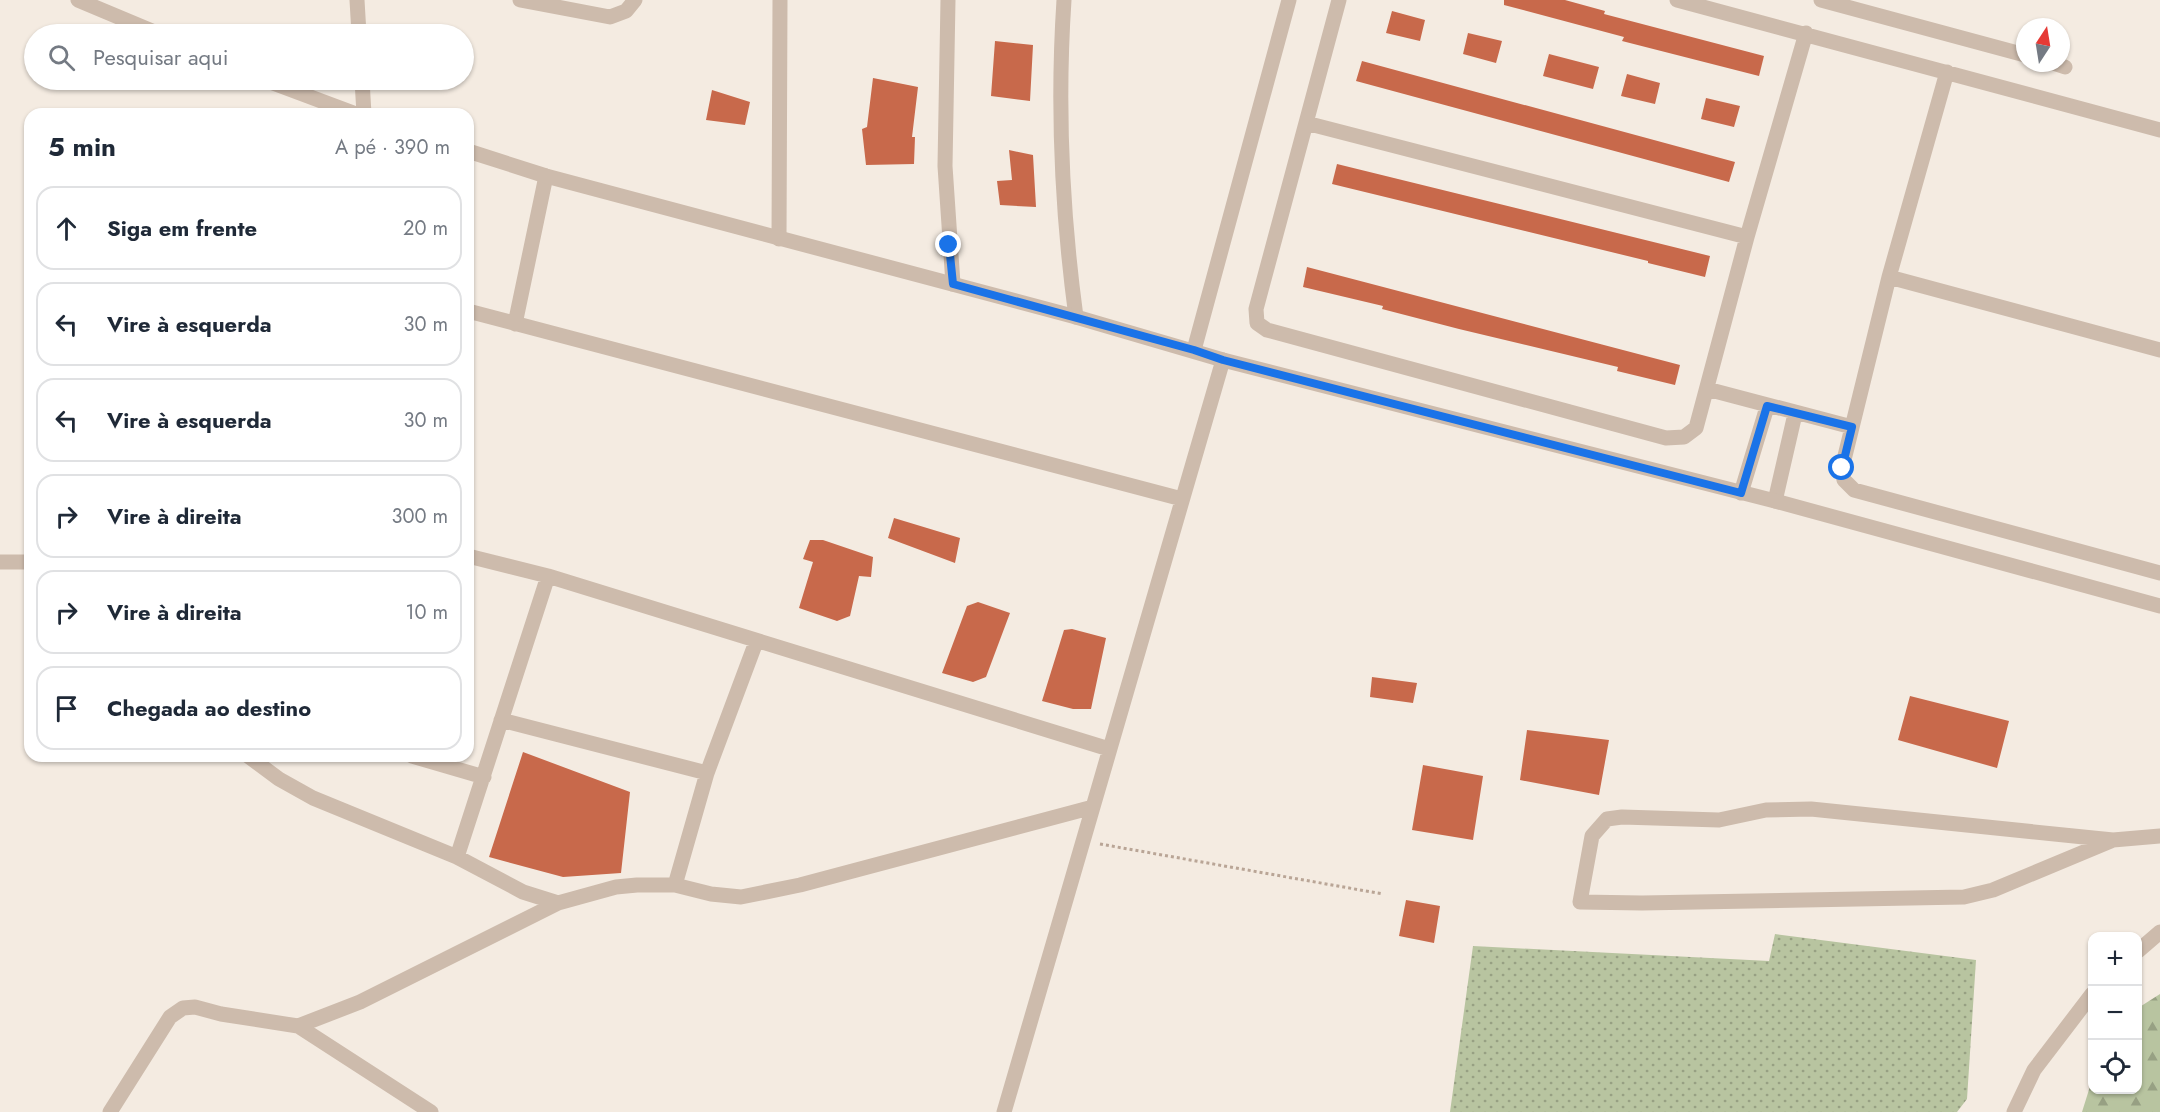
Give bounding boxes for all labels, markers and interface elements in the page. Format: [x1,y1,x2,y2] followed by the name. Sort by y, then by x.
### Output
[2016,18,2070,72] north arrow
[24,24,474,90] search box
[45,41,78,74] icon: search
[93,41,228,73] text: Pesquisar aqui
[48,128,116,166] text: 5 min
[335,133,450,162] text: A pé · 390 m
[50,212,83,245] icon: ahead
[107,212,257,244] text: Siga em frente
[403,214,448,243] text: 20 m
[935,231,961,257] route end
[50,308,83,341] icon: left
[107,308,272,340] text: Vire à esquerda
[403,310,448,339] text: 30 m
[50,404,83,437] icon: left
[107,404,272,436] text: Vire à esquerda
[403,406,448,435] text: 30 m
[1828,454,1854,480] route start
[50,500,83,533] icon: right
[107,500,242,532] text: Vire à direita
[391,502,448,531] text: 300 m
[50,596,83,629] icon: right
[107,596,242,628] text: Vire à direita
[405,598,448,627] text: 10 m
[50,692,83,725] icon: arrive
[107,692,311,724] text: Chegada ao destino
[2088,932,2142,1094] map controls
[2088,932,2142,986] button: +
[2088,986,2142,1040] button: −
[2088,1040,2142,1094] button: locate

